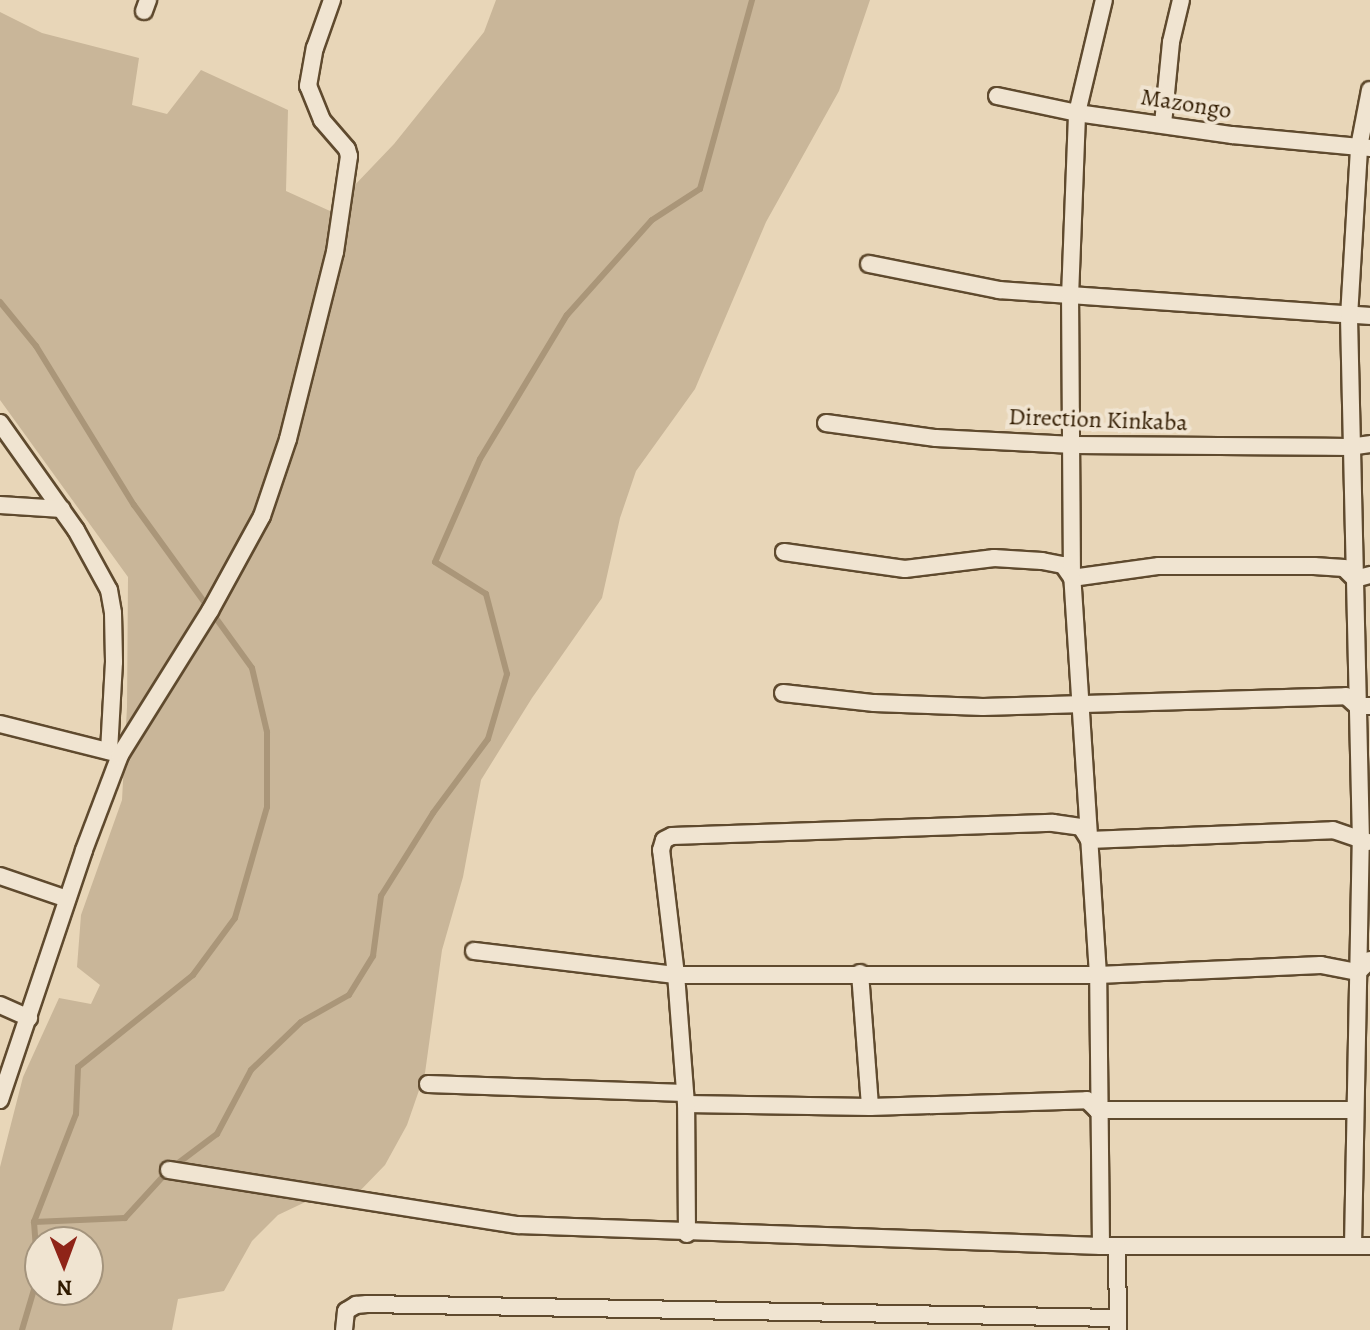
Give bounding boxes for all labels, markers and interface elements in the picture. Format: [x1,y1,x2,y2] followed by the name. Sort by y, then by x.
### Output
[1139,83,1233,125] street label: Mazongo
[1008,402,1188,438] street label: Direction Kinkaba
[24,1226,104,1306] north arrow
[56,1273,73,1303] text: N

